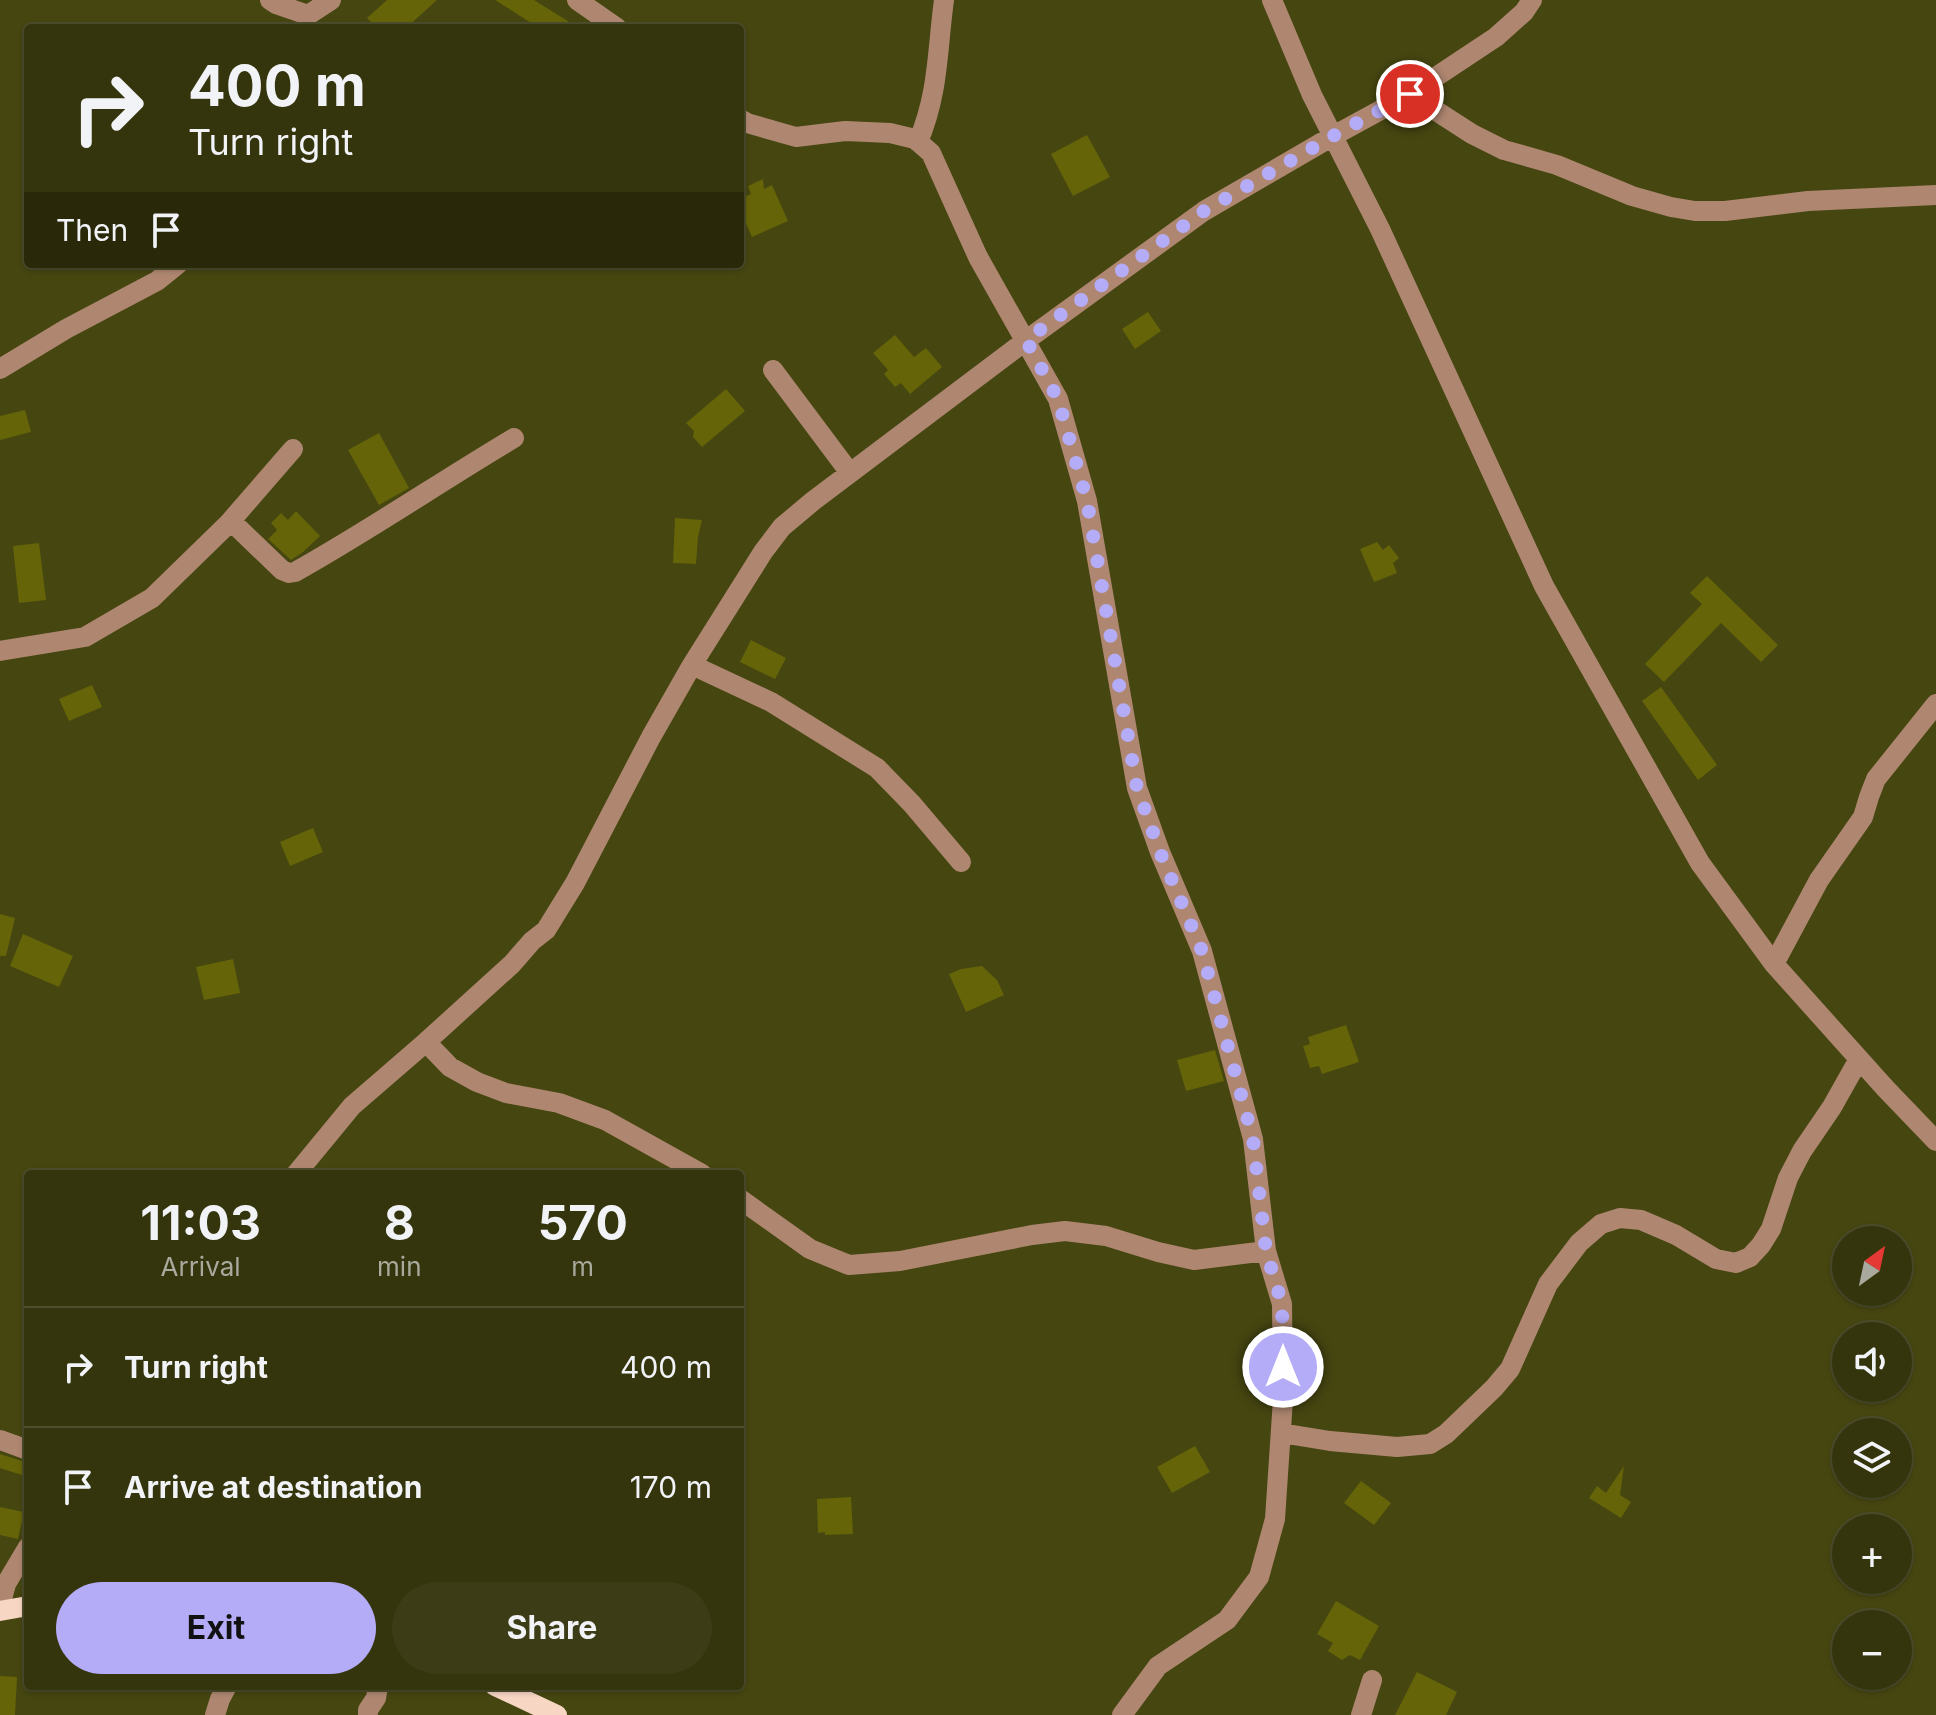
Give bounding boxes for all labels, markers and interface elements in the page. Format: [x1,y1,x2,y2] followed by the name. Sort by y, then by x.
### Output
[188,52,366,120] text: 400 m
[56,56,160,160] icon: right
[1376,60,1444,128] pin
[1388,72,1432,116] icon: arrive
[188,120,353,164] text: Turn right
[144,208,188,252] icon: arrive
[56,212,128,248] text: Then
[140,1193,261,1252] text: 11:03
[384,1193,415,1252] text: 8
[538,1193,628,1252] text: 570
[1832,1226,1912,1306] north arrow
[1832,1226,1912,1690] map controls
[161,1251,241,1282] text: Arrival
[377,1251,422,1282] text: min
[571,1251,594,1282] text: m
[1832,1322,1912,1402] button: sound
[1241,1325,1325,1409] position arrow
[56,1345,100,1389] icon: right
[124,1349,268,1385] text: Turn right
[620,1349,712,1385] text: 400 m
[1832,1418,1912,1498] button: layers
[56,1465,100,1509] icon: arrive
[124,1469,422,1505] text: Arrive at destination
[630,1469,712,1505] text: 170 m
[1832,1514,1912,1594] button: +
[56,1582,376,1674] button: Exit
[392,1582,712,1674] button: Share
[1832,1610,1912,1690] button: −

